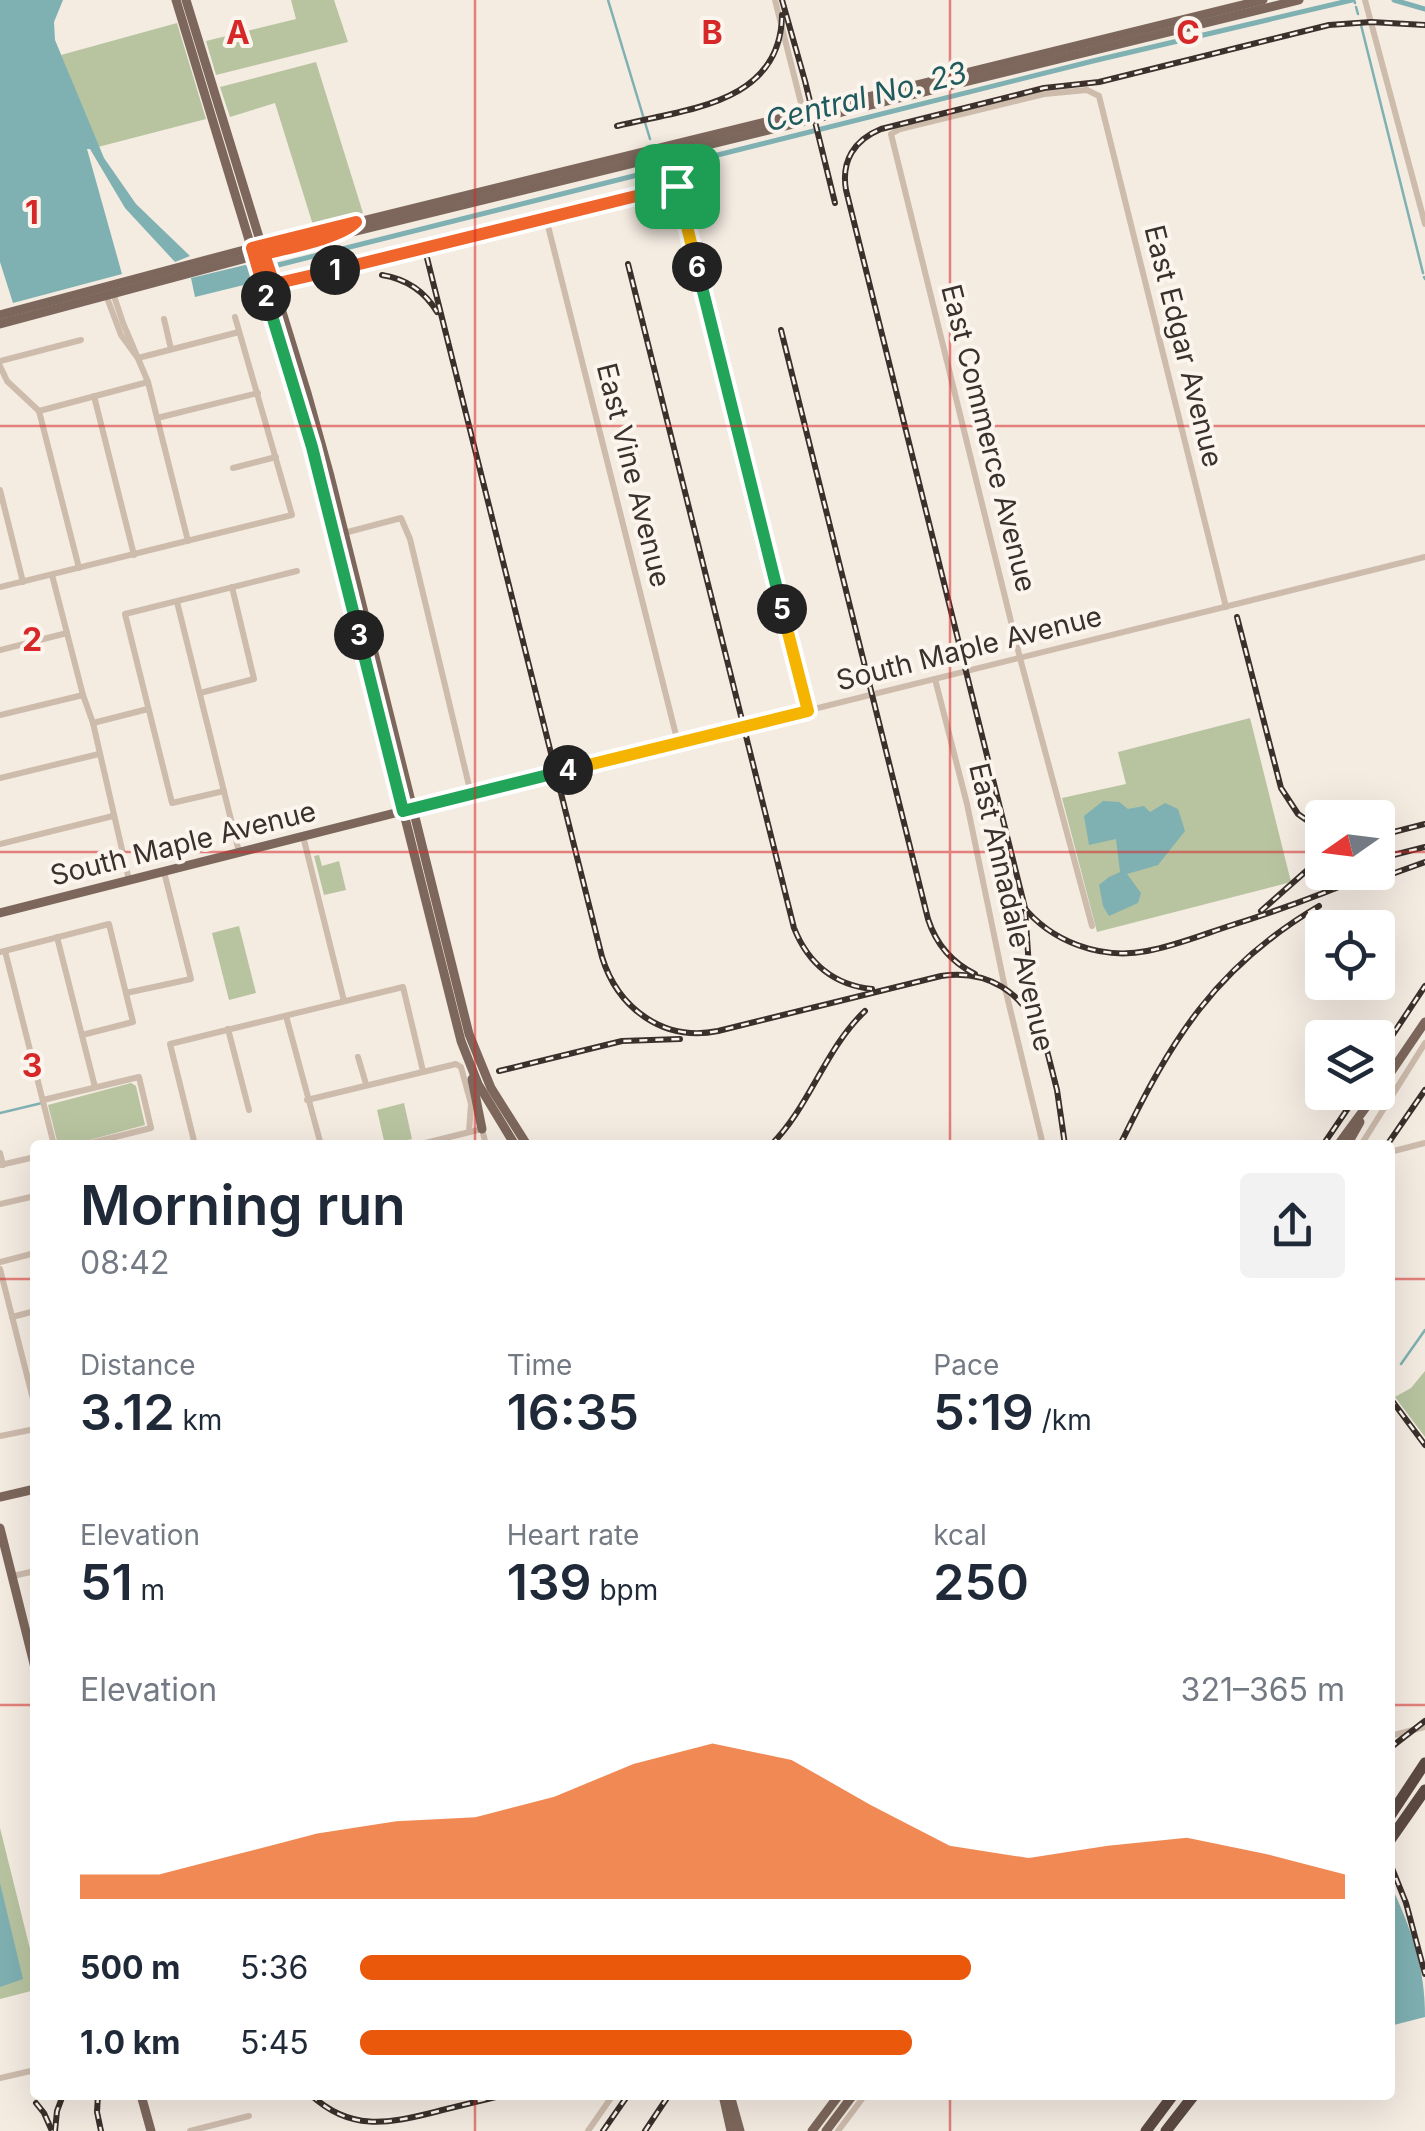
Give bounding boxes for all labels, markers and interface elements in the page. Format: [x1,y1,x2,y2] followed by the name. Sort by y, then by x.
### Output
[226,13,250,52] text: A
[701,13,723,52] text: B
[1176,13,1200,52] text: C
[761,54,970,138] water label: Central No. 23
[635,144,720,229] pin
[650,159,705,214] icon: arrive
[25,193,39,232] text: 1
[1138,222,1230,470] street label: East Edgar Avenue
[672,242,722,292] pin: 6
[310,245,360,295] pin: 1
[688,250,706,284] text: 6
[329,253,341,287] text: 1
[241,271,291,321] pin: 2
[257,279,275,313] text: 2
[934,281,1044,595] street label: East Commerce Avenue
[590,360,678,590] street label: East Vine Avenue
[757,584,807,634] pin: 5
[773,592,791,626] text: 5
[833,599,1105,697] street label: South Maple Avenue
[334,610,384,660] pin: 3
[350,618,368,652] text: 3
[22,620,42,659] text: 2
[543,745,593,795] pin: 4
[559,753,577,787] text: 4
[962,760,1062,1054] street label: East Annadale Avenue
[47,794,319,892] street label: South Maple Avenue
[1305,800,1395,890] north arrow
[1305,800,1395,1110] map controls
[1305,910,1395,1000] button: locate
[1305,1020,1395,1110] button: layers
[22,1046,42,1085] text: 3
[80,1172,406,1238] text: Morning run
[1240,1173,1345,1278] button: share
[80,1243,169,1282] text: 08:42
[80,1348,196,1382] text: Distance
[507,1348,572,1382] text: Time
[933,1348,999,1382] text: Pace
[80,1382,175,1442] text: 3.12
[507,1382,639,1442] text: 16:35
[933,1382,1034,1442] text: 5:19
[175,1403,222,1437] text: km
[1034,1403,1092,1437] text: /km
[80,1518,200,1552] text: Elevation
[507,1518,639,1552] text: Heart rate
[933,1518,987,1552] text: kcal
[80,1552,133,1612] text: 51
[507,1552,592,1612] text: 139
[933,1552,1029,1612] text: 250
[133,1573,165,1607] text: m
[592,1573,658,1607] text: bpm
[80,1670,217,1709] text: Elevation
[1181,1670,1345,1709] text: 321–365 m
[80,1948,180,1987] text: 500 m
[240,1948,308,1987] text: 5:36
[80,2023,180,2062] text: 1.0 km
[240,2023,309,2062] text: 5:45

